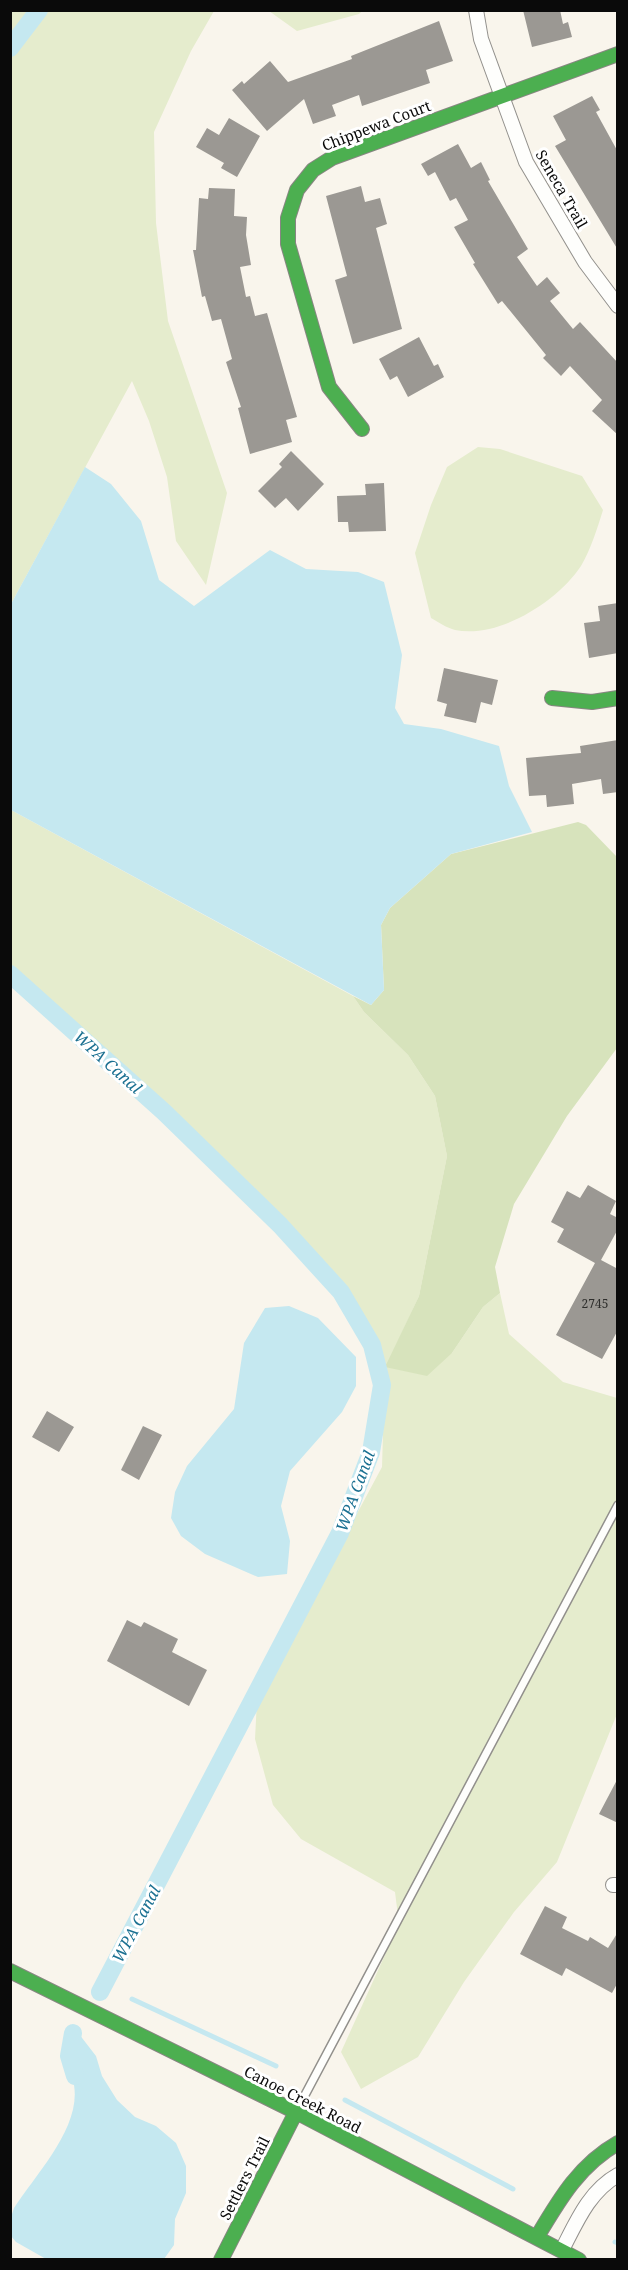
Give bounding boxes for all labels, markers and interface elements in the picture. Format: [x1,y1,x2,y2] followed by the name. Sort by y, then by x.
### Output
[319,95,433,155] street label: Chippewa Court
[531,146,593,232] street label: Seneca Trail
[69,1026,147,1098] water label: WPA Canal
[582,1295,608,1312] house number: 2745
[330,1448,380,1534] water label: WPA Canal
[107,1882,166,1966] water label: WPA Canal
[241,2061,365,2137] street label: Canoe Creek Road
[214,2133,274,2223] street label: Settlers Trail

